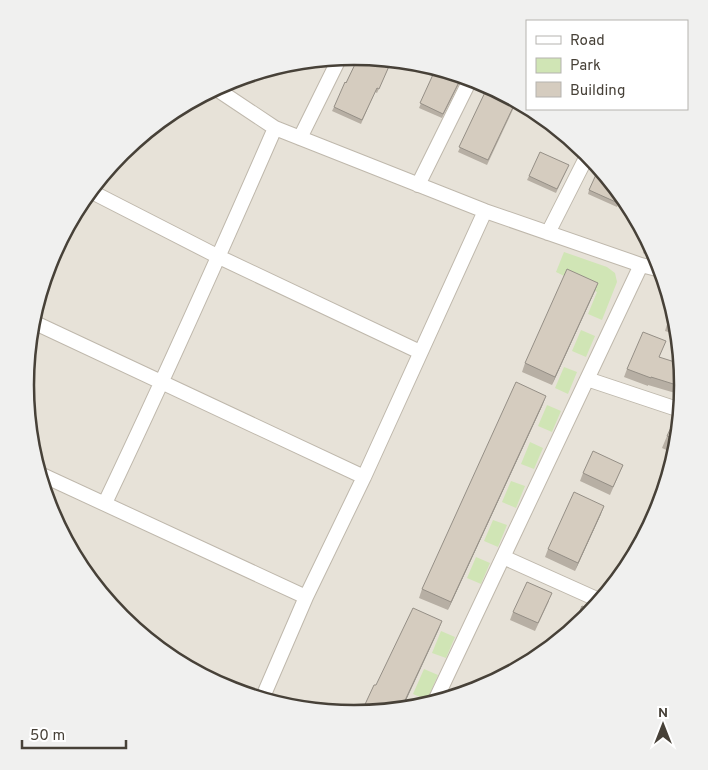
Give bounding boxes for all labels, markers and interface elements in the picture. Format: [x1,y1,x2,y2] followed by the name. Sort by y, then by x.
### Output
[526,20,688,110] legend
[570,32,605,51] text: Road
[570,57,601,76] text: Park
[570,82,625,101] text: Building
[638,700,688,750] north arrow
[658,705,668,722] text: N
[22,718,126,750] scale bar
[30,727,65,746] text: 50 m

